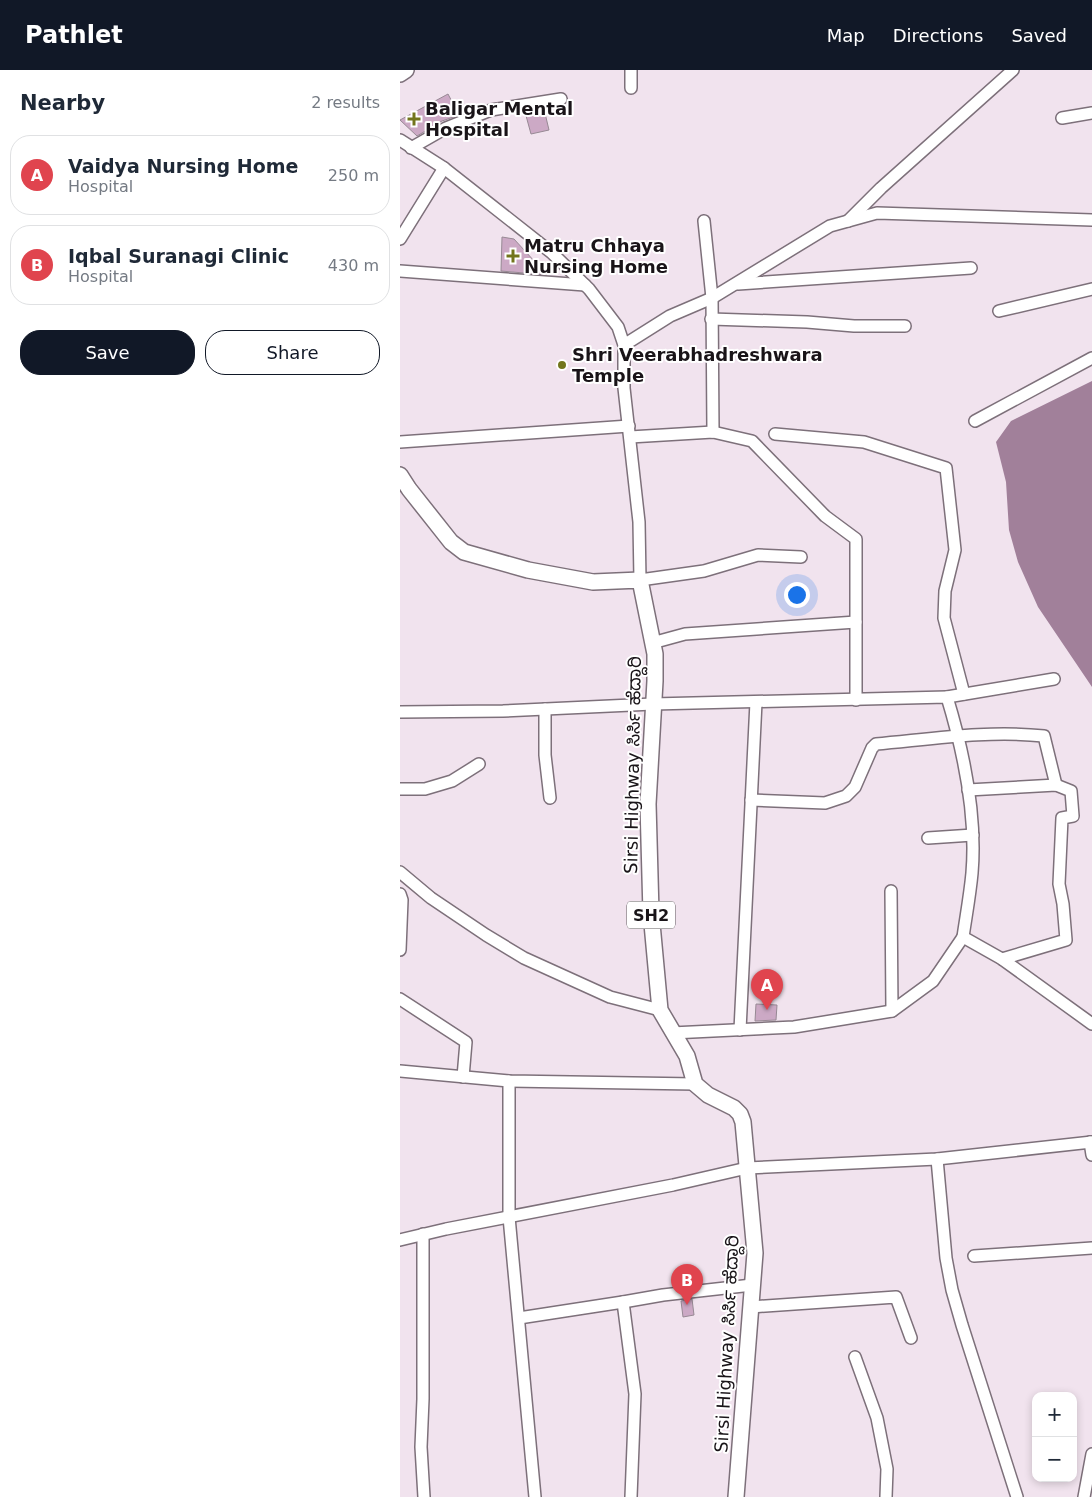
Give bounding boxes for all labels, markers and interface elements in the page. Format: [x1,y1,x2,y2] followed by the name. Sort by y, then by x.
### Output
[25,21,123,49] text: Pathlet
[827,25,865,46] text: Map
[893,25,983,46] text: Directions
[1011,25,1067,46] text: Saved
[20,91,105,115] text: Nearby
[311,93,380,112] text: 2 results
[425,98,573,140] place label: Baligar Mental Hospital
[407,112,421,126] marker: Baligar Mental Hospital
[68,155,298,177] text: Vaidya Nursing Home
[31,166,43,185] text: A
[328,166,379,185] text: 250 m
[68,177,133,196] text: Hospital
[524,235,668,277] place label: Matru Chhaya Nursing Home
[68,245,289,267] text: Iqbal Suranagi Clinic
[506,249,520,263] marker: Matru Chhaya Nursing Home
[31,256,43,275] text: B
[328,256,379,275] text: 430 m
[68,267,133,286] text: Hospital
[20,330,195,375] button: Save
[205,330,380,375] button: Share
[572,344,823,386] place label: Shri Veerabhadreshwara Temple
[556,359,568,371] marker: Shri Veerabhadreshwara Temple
[784,582,810,608] your location
[620,656,648,874] street label: Sirsi Highway ಸಿರ್ಸಿ ಹೆದ್ದಾರಿ
[627,902,675,928] road number: SH2
[751,969,783,1010] pin: A
[710,1235,746,1453] street label: Sirsi Highway ಸಿರ್ಸಿ ಹೆದ್ದಾರಿ
[671,1264,703,1305] pin: B
[1032,1392,1077,1482] map controls
[1032,1392,1077,1437] button: +
[1032,1437,1077,1482] button: −

